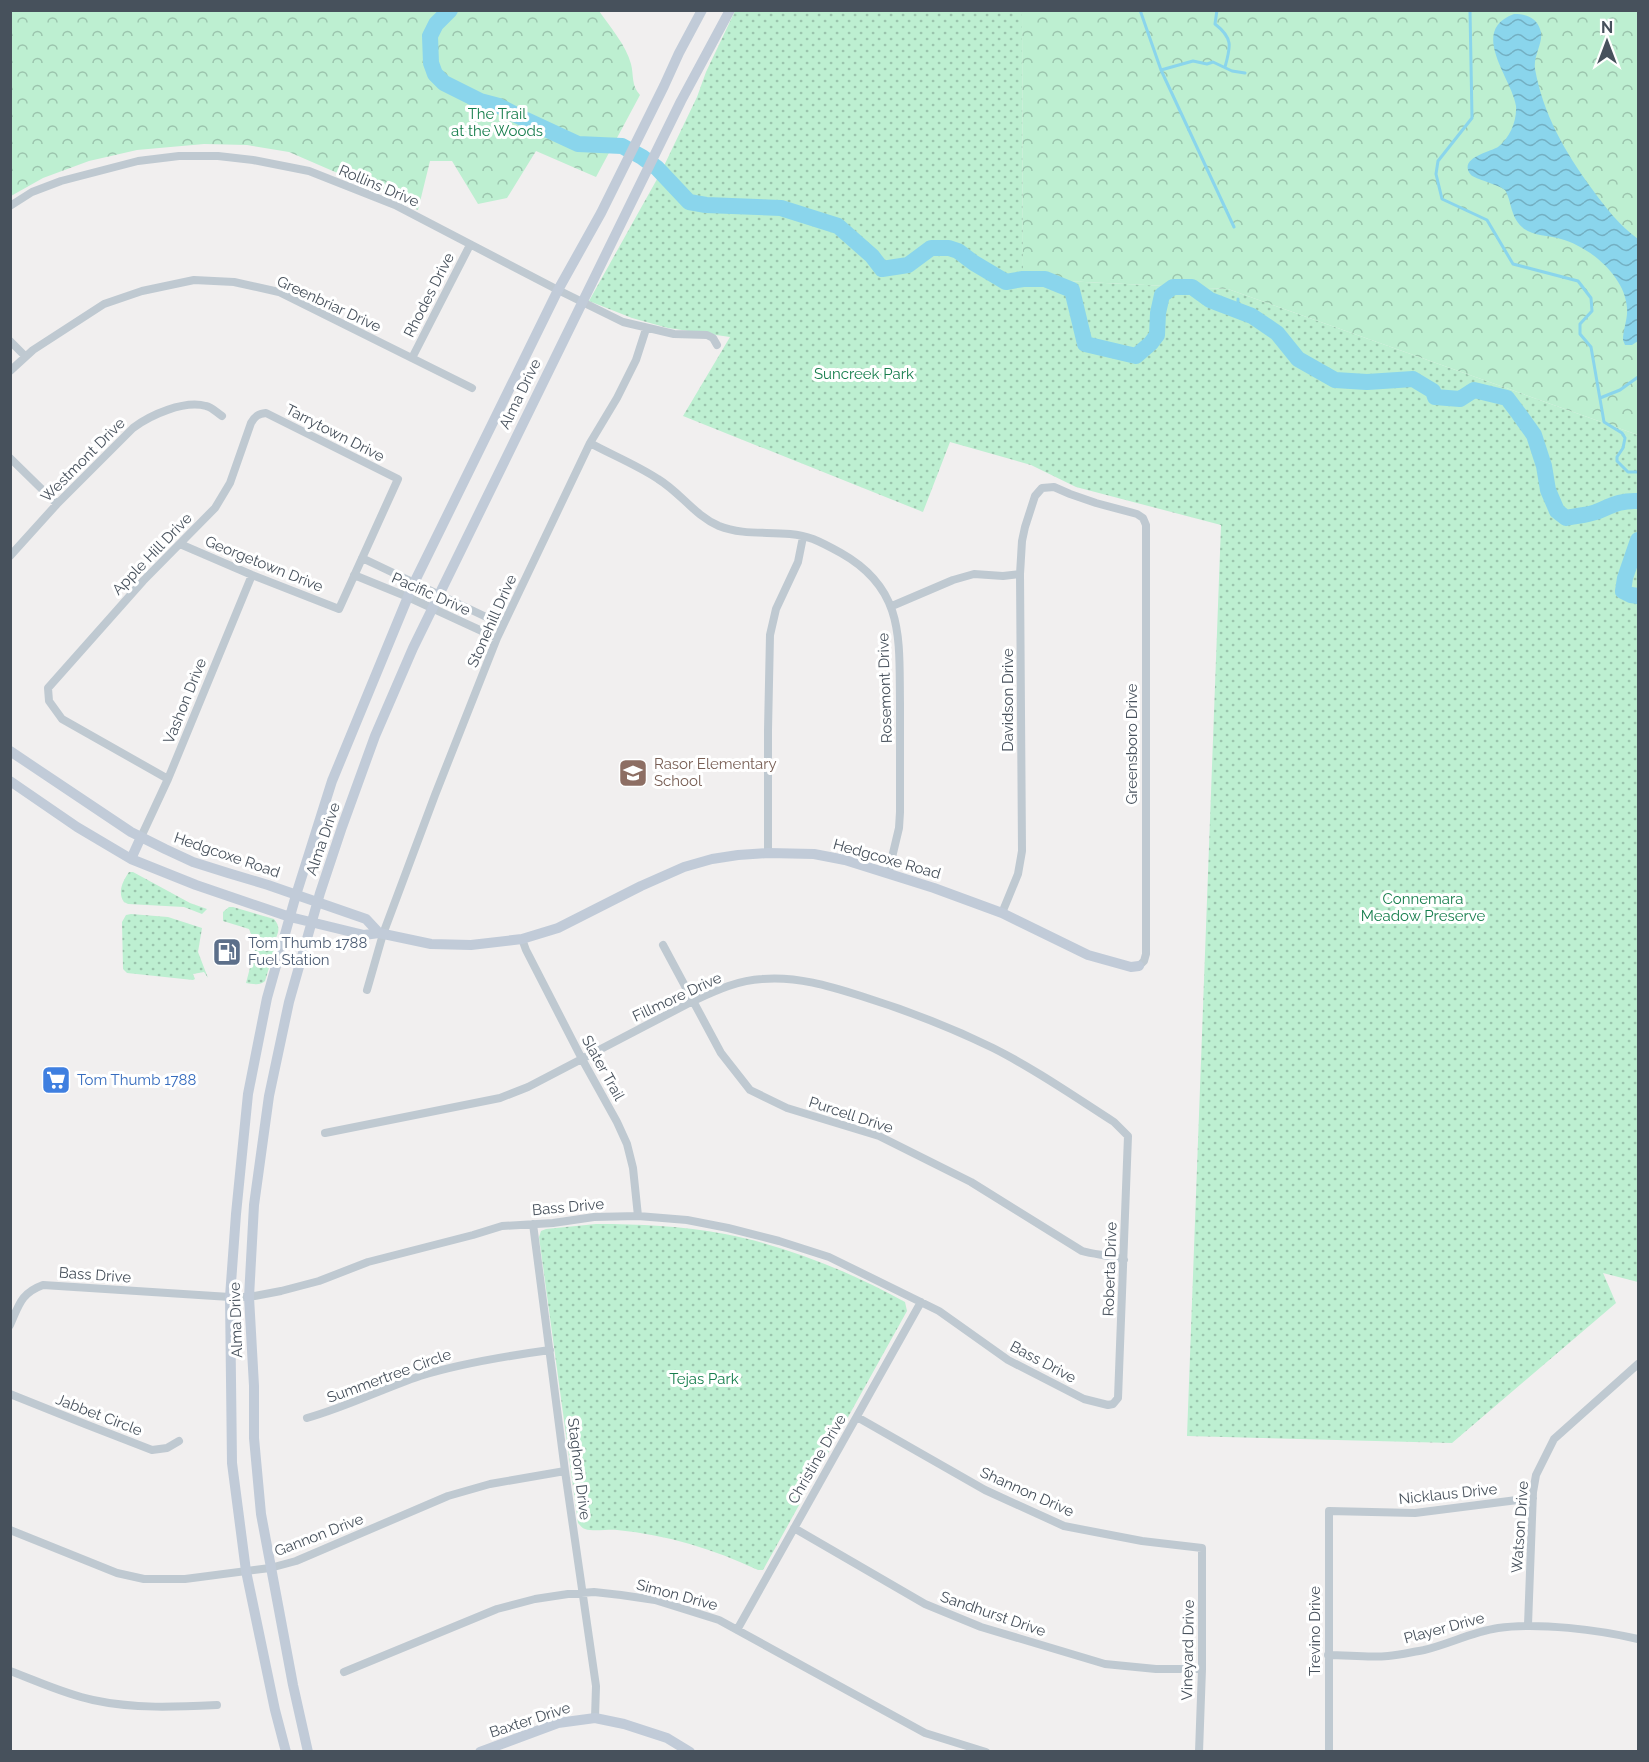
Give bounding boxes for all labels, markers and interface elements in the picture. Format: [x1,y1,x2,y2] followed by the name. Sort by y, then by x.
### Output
[1577,12,1637,72] north arrow
[1601,18,1613,37] text: N
[451,105,543,140] park label: The Trail at the Woods
[336,161,422,211] street label: Rollins Drive
[400,250,458,340] street label: Rhodes Drive
[274,272,384,336] street label: Greenbriar Drive
[495,356,545,432] street label: Alma Drive
[814,365,914,383] park label: Suncreek Park
[283,400,388,466] street label: Tarrytown Drive
[37,414,129,506] street label: Westmont Drive
[108,509,196,599] street label: Apple Hill Drive
[202,532,326,596] street label: Georgetown Drive
[389,569,473,619] street label: Pacific Drive
[464,572,521,670] street label: Stonehill Drive
[874,632,896,744] street label: Rosemont Drive
[999,648,1017,752] street label: Davidson Drive
[160,655,210,746] street label: Vashon Drive
[1123,683,1141,805] street label: Greensboro Drive
[654,755,777,790] place label: Rasor Elementary School
[617,757,649,789] school or university icon: Rasor Elementary School
[302,800,344,878] street label: Alma Drive
[172,828,282,882] street label: Hedgcoxe Road
[831,835,943,883] street label: Hedgcoxe Road
[1361,890,1485,925] park label: Connemara Meadow Preserve
[248,934,367,969] place label: Tom Thumb 1788 Fuel Station
[211,936,243,968] fuel station icon: Tom Thumb 1788 Fuel Station
[630,968,725,1026] street label: Fillmore Drive
[578,1032,629,1105] street label: Slater Trail
[40,1064,72,1096] supermarket icon: Tom Thumb 1788
[77,1071,196,1089] place label: Tom Thumb 1788
[807,1093,896,1137] street label: Purcell Drive
[531,1195,605,1219] street label: Bass Drive
[1099,1221,1121,1317] street label: Roberta Drive
[58,1264,132,1287] street label: Bass Drive
[226,1282,246,1358] street label: Alma Drive
[1007,1337,1079,1387] street label: Bass Drive
[324,1345,454,1407] street label: Summertree Circle
[669,1370,739,1388] park label: Tejas Park
[53,1390,145,1440] street label: Jabbet Circle
[784,1411,850,1507] street label: Christine Drive
[564,1417,594,1521] street label: Staghorn Drive
[977,1463,1077,1521] street label: Shannon Drive
[1398,1480,1498,1508] street label: Nicklaus Drive
[1508,1480,1532,1574] street label: Watson Drive
[272,1510,366,1560] street label: Gannon Drive
[634,1576,720,1615] street label: Simon Drive
[1306,1586,1324,1676] street label: Trevino Drive
[938,1588,1048,1641] street label: Sandhurst Drive
[1178,1599,1198,1701] street label: Vineyard Drive
[1402,1609,1486,1647] street label: Player Drive
[487,1698,573,1742] street label: Baxter Drive

